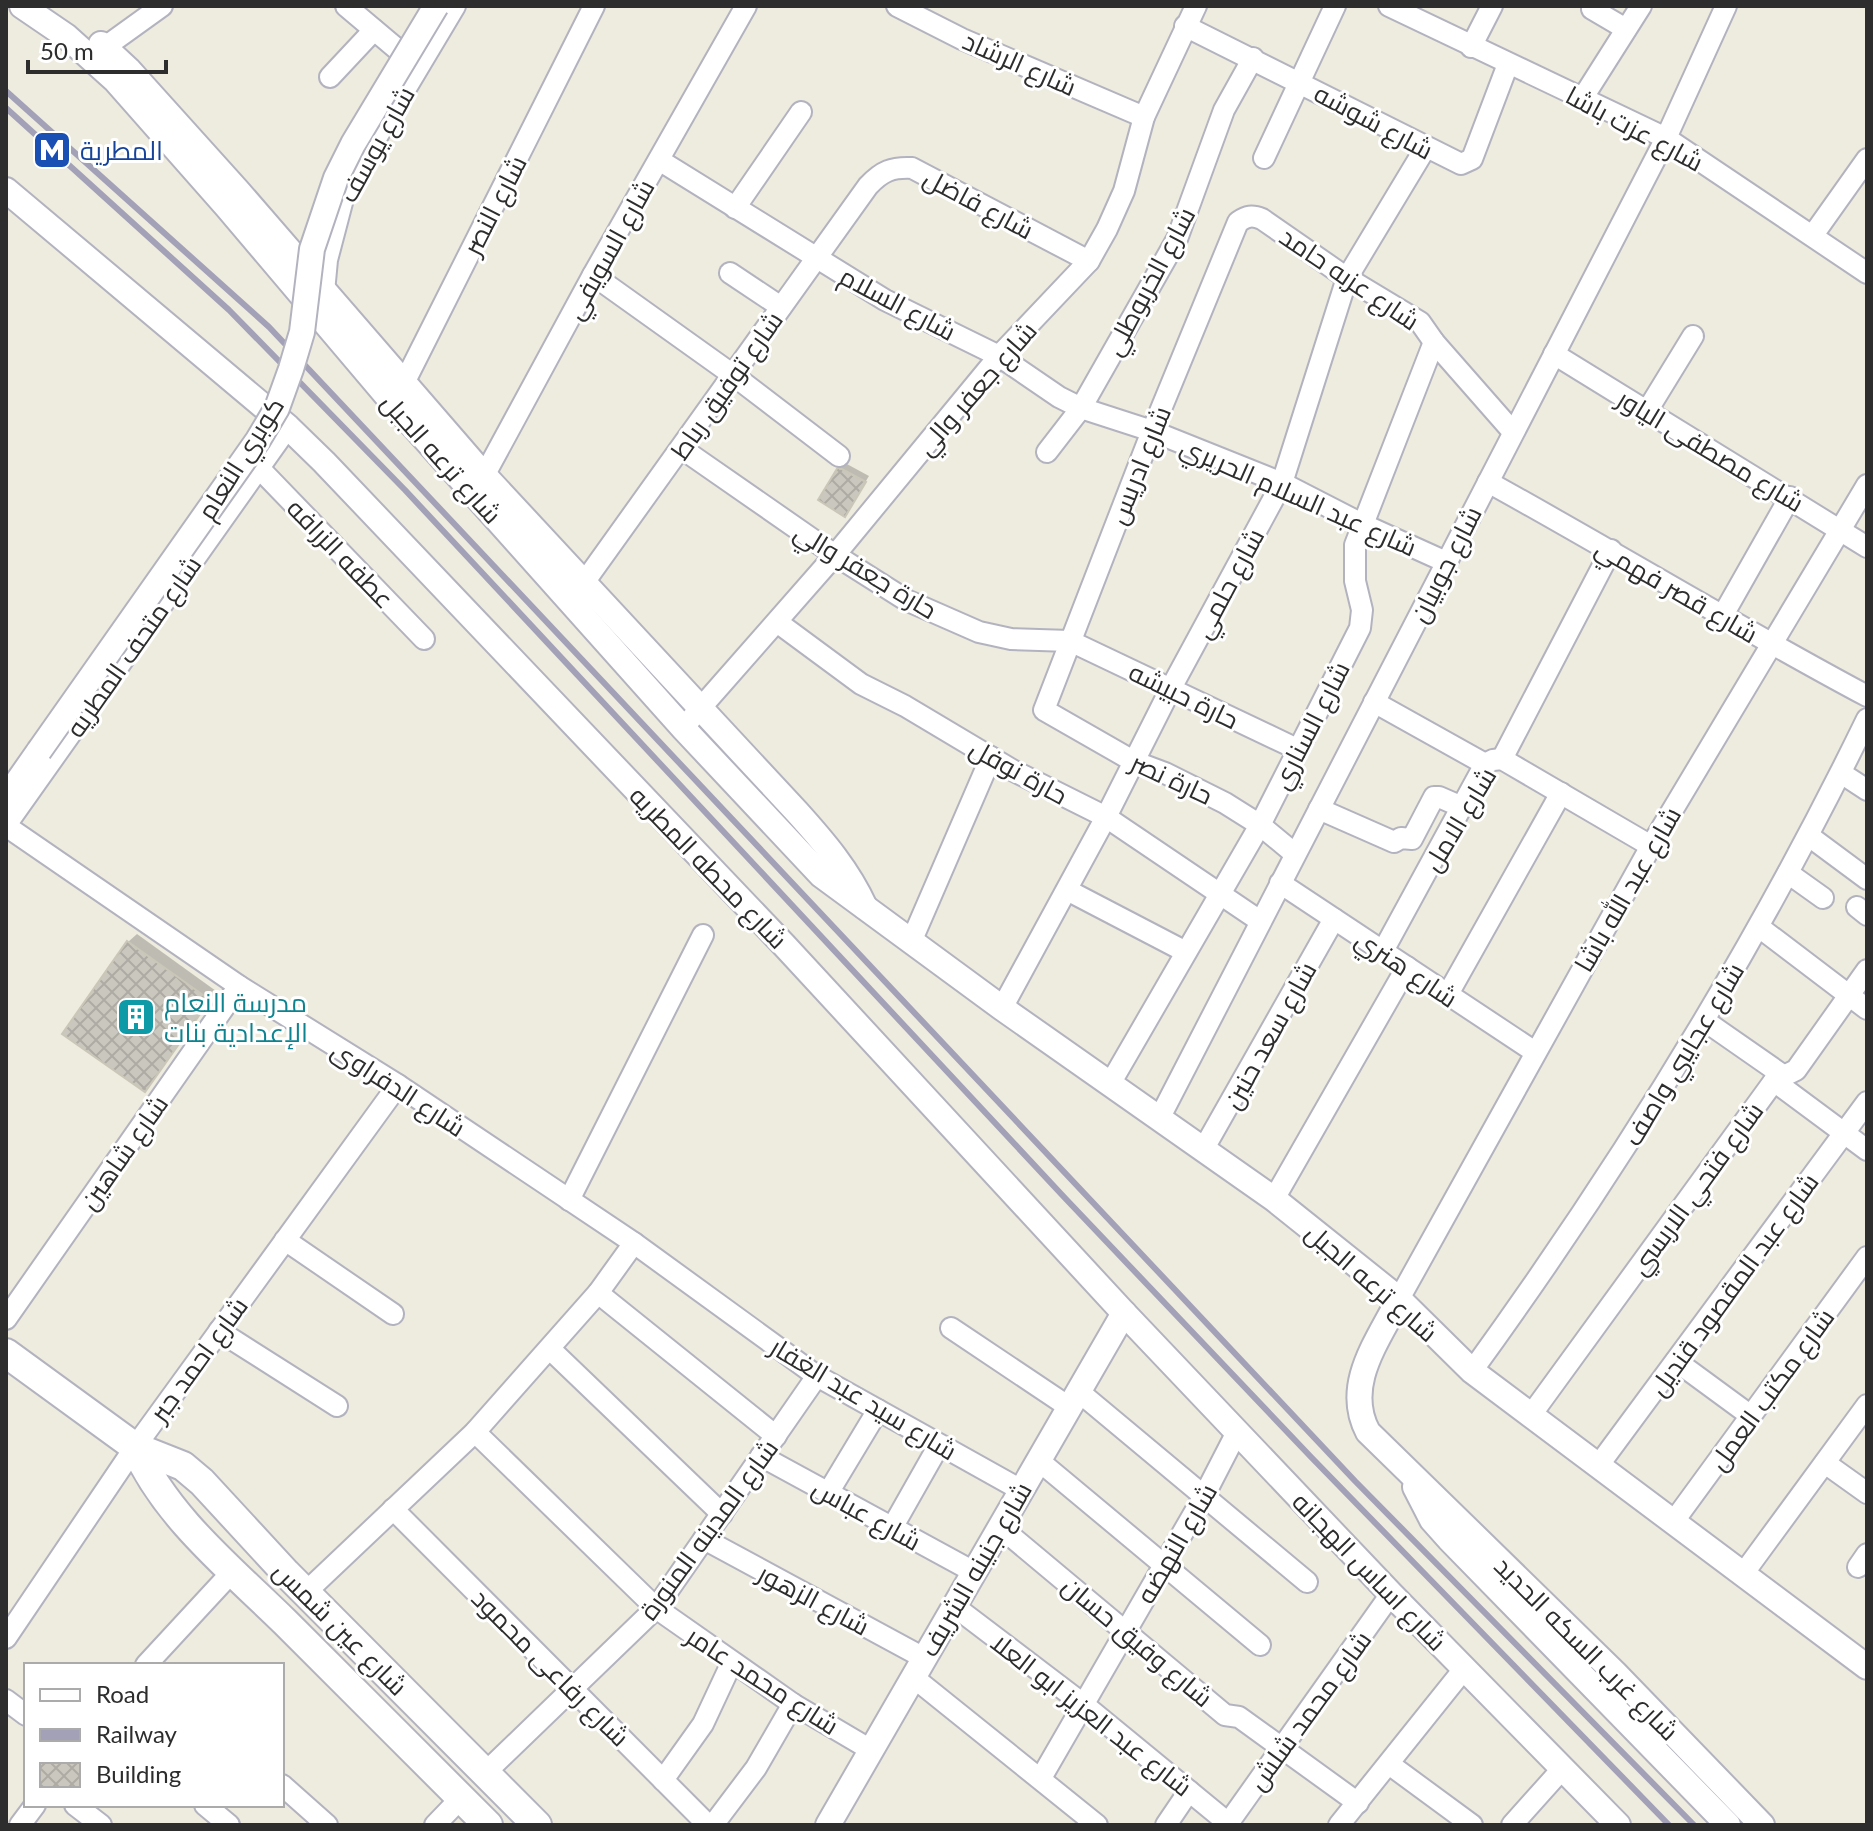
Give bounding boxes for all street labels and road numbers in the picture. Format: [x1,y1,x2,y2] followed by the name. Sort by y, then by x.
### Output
[958,24,1082,104] street label: شارع الرشاد
[1308,76,1439,167] street label: شارع شوشه
[1560,78,1709,179] street label: شارع عزت باشا
[331,80,423,209] street label: شارع يوسف
[454,150,535,263] street label: شارع النصر
[918,161,1039,247] street label: شارع فاضل
[557,173,666,327] street label: شارع السويفي
[1097,201,1207,363] street label: شارع الخربوطلي
[1273,220,1426,338] street label: شارع عزبه حامد
[833,259,962,350] street label: شارع السلام
[663,305,791,466] street label: شارع توفيق رباط
[909,315,1047,465] street label: شارع جعفر والي
[1609,381,1810,520] street label: شارع مصطفى الياور
[374,386,509,531] street label: شارع ترعه الجبل
[190,391,294,528] street label: كوبري النعام
[1101,401,1179,530] street label: شارع ادريس
[1174,429,1422,567] street label: شارع عبد السلام الحريري
[281,492,401,614] street label: عطفه الزرافه
[1402,501,1490,628] street label: شارع جوبيان
[786,515,943,630] street label: حارة جعفر والي
[1186,523,1276,646] street label: شارع حلمي
[1587,531,1764,655] street label: شارع قصر فهمي
[58,549,209,744] street label: شارع متحف المطريه
[1124,655,1244,735] street label: حارة حبيشه
[1264,656,1360,796] street label: شارع السناري
[964,731,1073,812] street label: حارة نوفل
[1124,744,1218,811] street label: حارة نصر
[1416,761,1504,878] street label: شارع الامل
[622,779,795,956] street label: شارع محطه المطريه
[1567,801,1689,978] street label: شارع عبد الله باشا
[1347,922,1464,1018] street label: شارع هنري
[1215,956,1324,1115] street label: شارع سعد حنين
[1616,957,1755,1155] street label: شارع عجايبي واصف
[325,1033,472,1145] street label: شارع الدفراوى
[72,1088,176,1217] street label: شارع شاهين
[1622,1095,1774,1284] street label: شارع فتحي الاربسي
[1641,1166,1826,1403] street label: شارع عبد المقصود قنديل
[1298,1216,1445,1350] street label: شارع ترعه الجبل
[141,1290,256,1430] street label: شارع احمد جبر
[1701,1302,1842,1478] street label: شارع مكتب العمل
[762,1329,963,1468] street label: شارع سيد عبد الغفار
[632,1433,786,1627] street label: شارع المدينه المنورة
[806,1471,927,1559] street label: شارع عباس
[912,1476,1040,1663] street label: شارع جنينه الشريف
[1129,1477,1225,1610] street label: شارع النهضه
[1285,1485,1454,1658] street label: شارع اساس الهجانه
[1487,1549,1686,1748] street label: شارع غرب السكه الحديد
[266,1554,415,1703] street label: شارع عين شمس
[750,1555,875,1643] street label: شارع الزهور
[1055,1569,1220,1715] street label: شارع وفيق حسان
[464,1581,637,1754] street label: شارع رفاعى محمود
[678,1618,845,1743] street label: شارع محمد عامر
[1240,1624,1379,1797] street label: شارع محمد شلش
[984,1626,1199,1804] street label: شارع عبد العزيز ابو العلا

